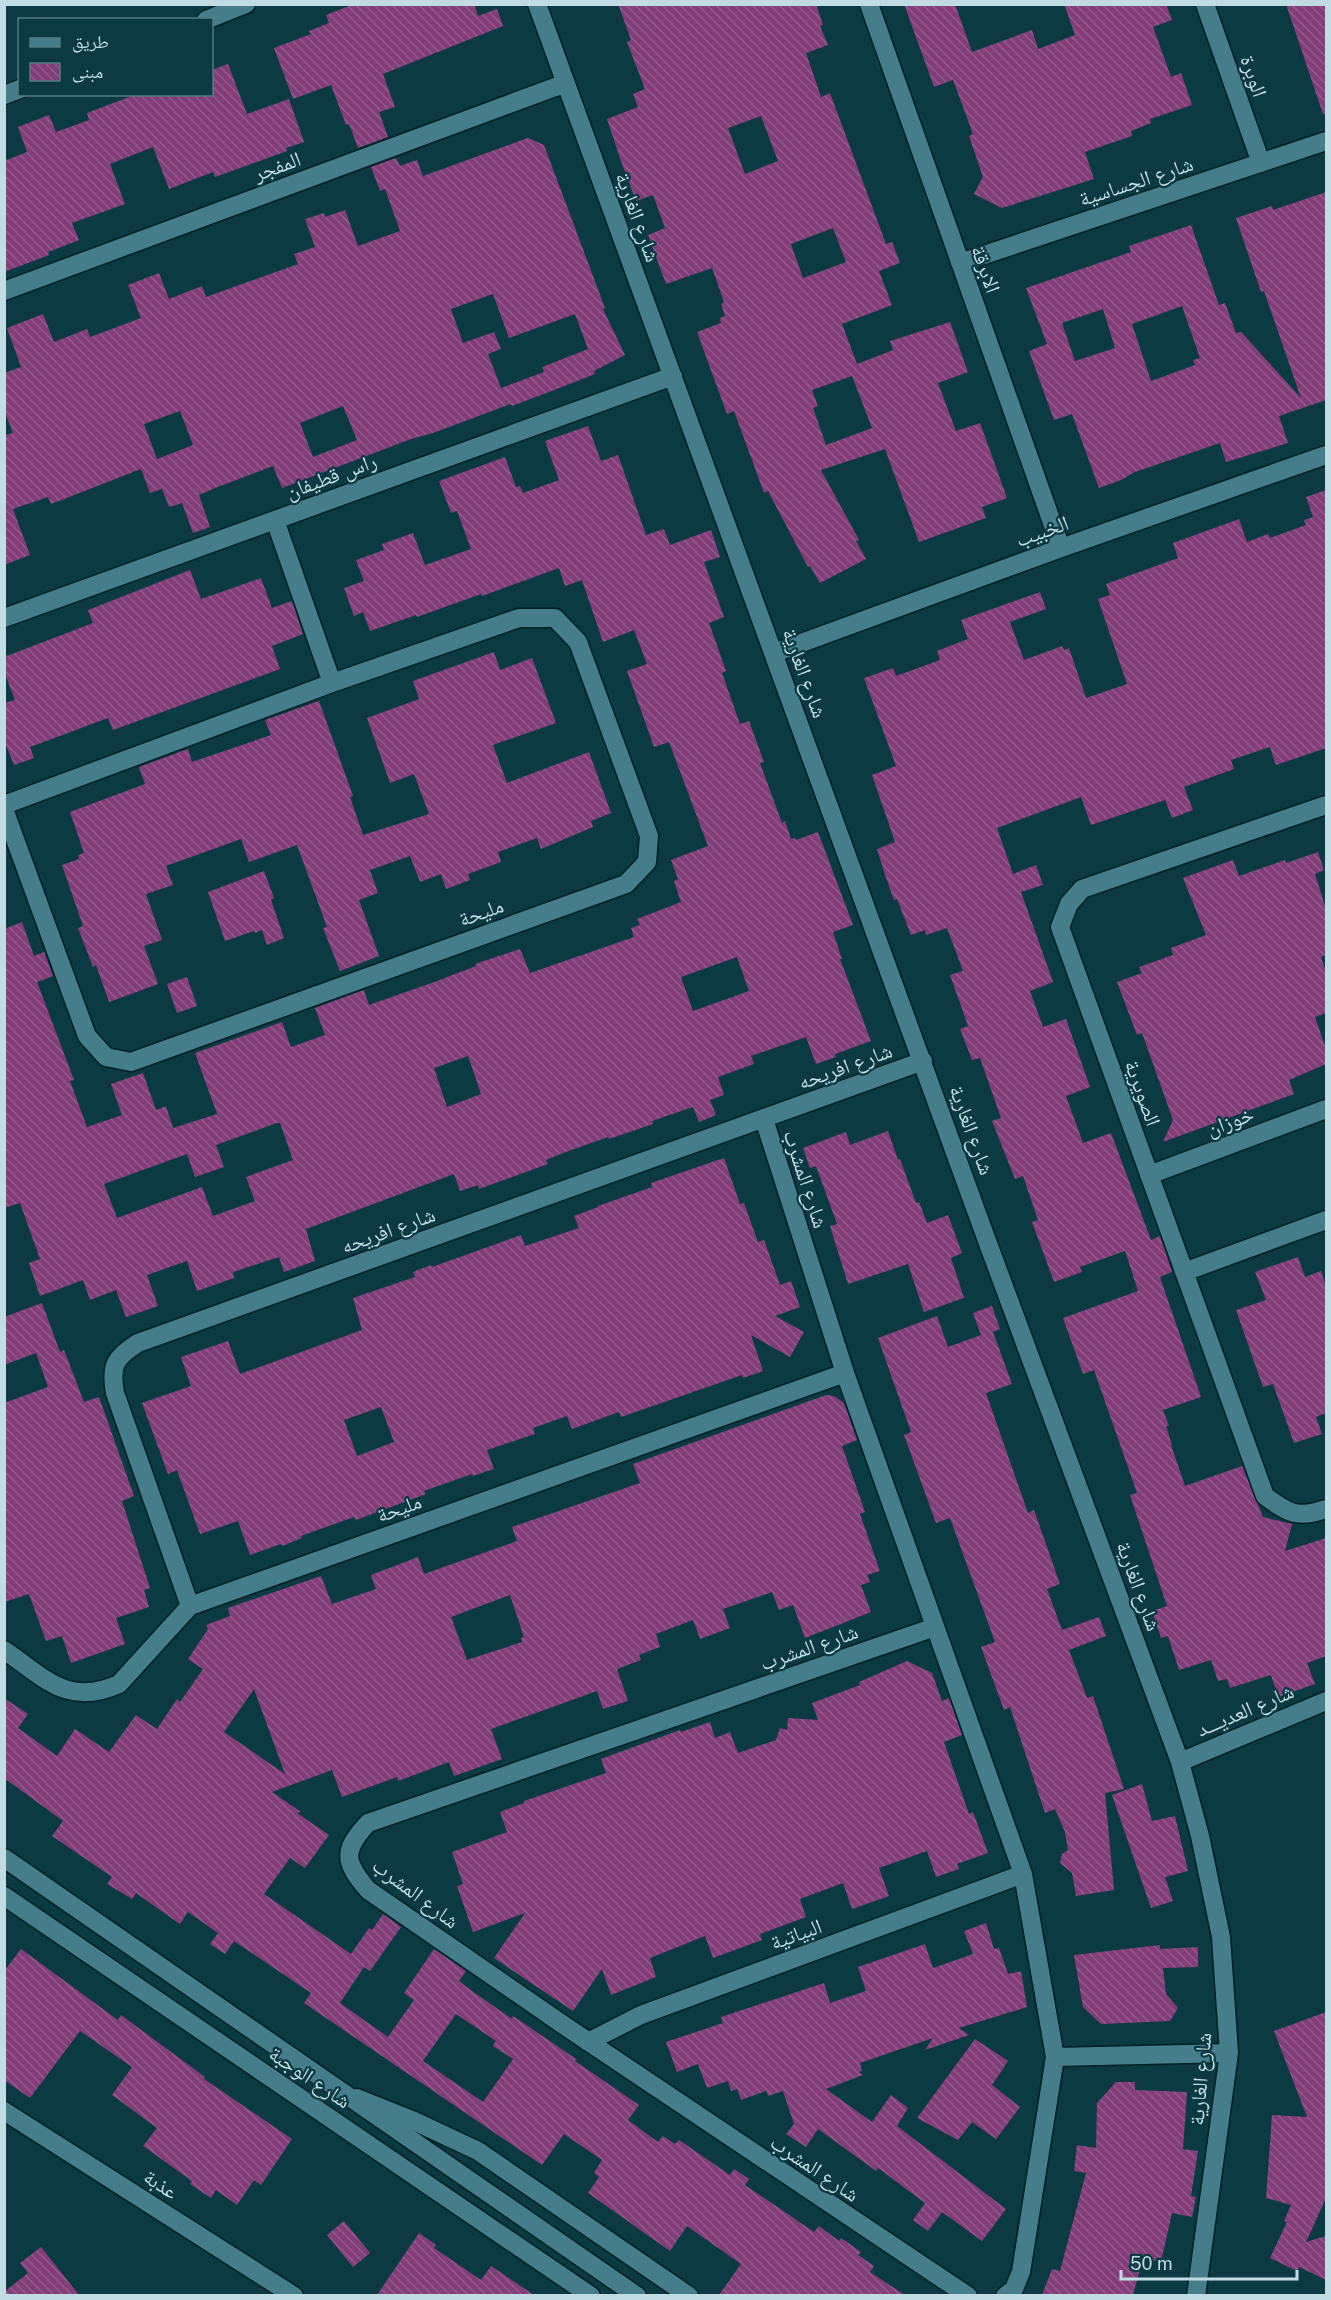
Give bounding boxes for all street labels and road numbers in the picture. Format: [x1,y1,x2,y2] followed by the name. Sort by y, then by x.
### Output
[1235,52,1273,100] street label: الوبرة
[249,146,304,186] street label: المفجر
[1076,151,1197,212] street label: شارع الجساسية
[609,169,666,265] street label: شارع الغارية
[966,242,1006,296] street label: الابرقة
[282,448,380,505] street label: راس قطيفان
[1012,510,1072,552] street label: الخبيب
[776,625,833,721] street label: شارع الغارية
[455,892,507,932] street label: مليحة
[795,1037,896,1095] street label: شارع افريحه
[1120,1057,1166,1129] street label: الصويرية
[943,1082,1000,1178] street label: شارع الغارية
[1203,1101,1257,1141] street label: خوزان
[777,1127,834,1232] street label: شارع المشرب
[338,1201,439,1259] street label: شارع افريحه
[373,1488,425,1528] street label: مليحة
[1110,1538,1167,1634] street label: شارع الغارية
[757,1619,862,1676] street label: شارع المشرب
[1192,1678,1298,1743] street label: شارع العديـــد
[367,1852,464,1934] street label: شارع المشرب
[767,1913,825,1955] street label: البياتية
[1183,2031,1218,2127] street label: شارع الغارية
[264,2041,356,2114] street label: شارع الوجبة
[765,2129,864,2208] street label: شارع المشرب
[139,2164,183,2204] street label: عذبة

